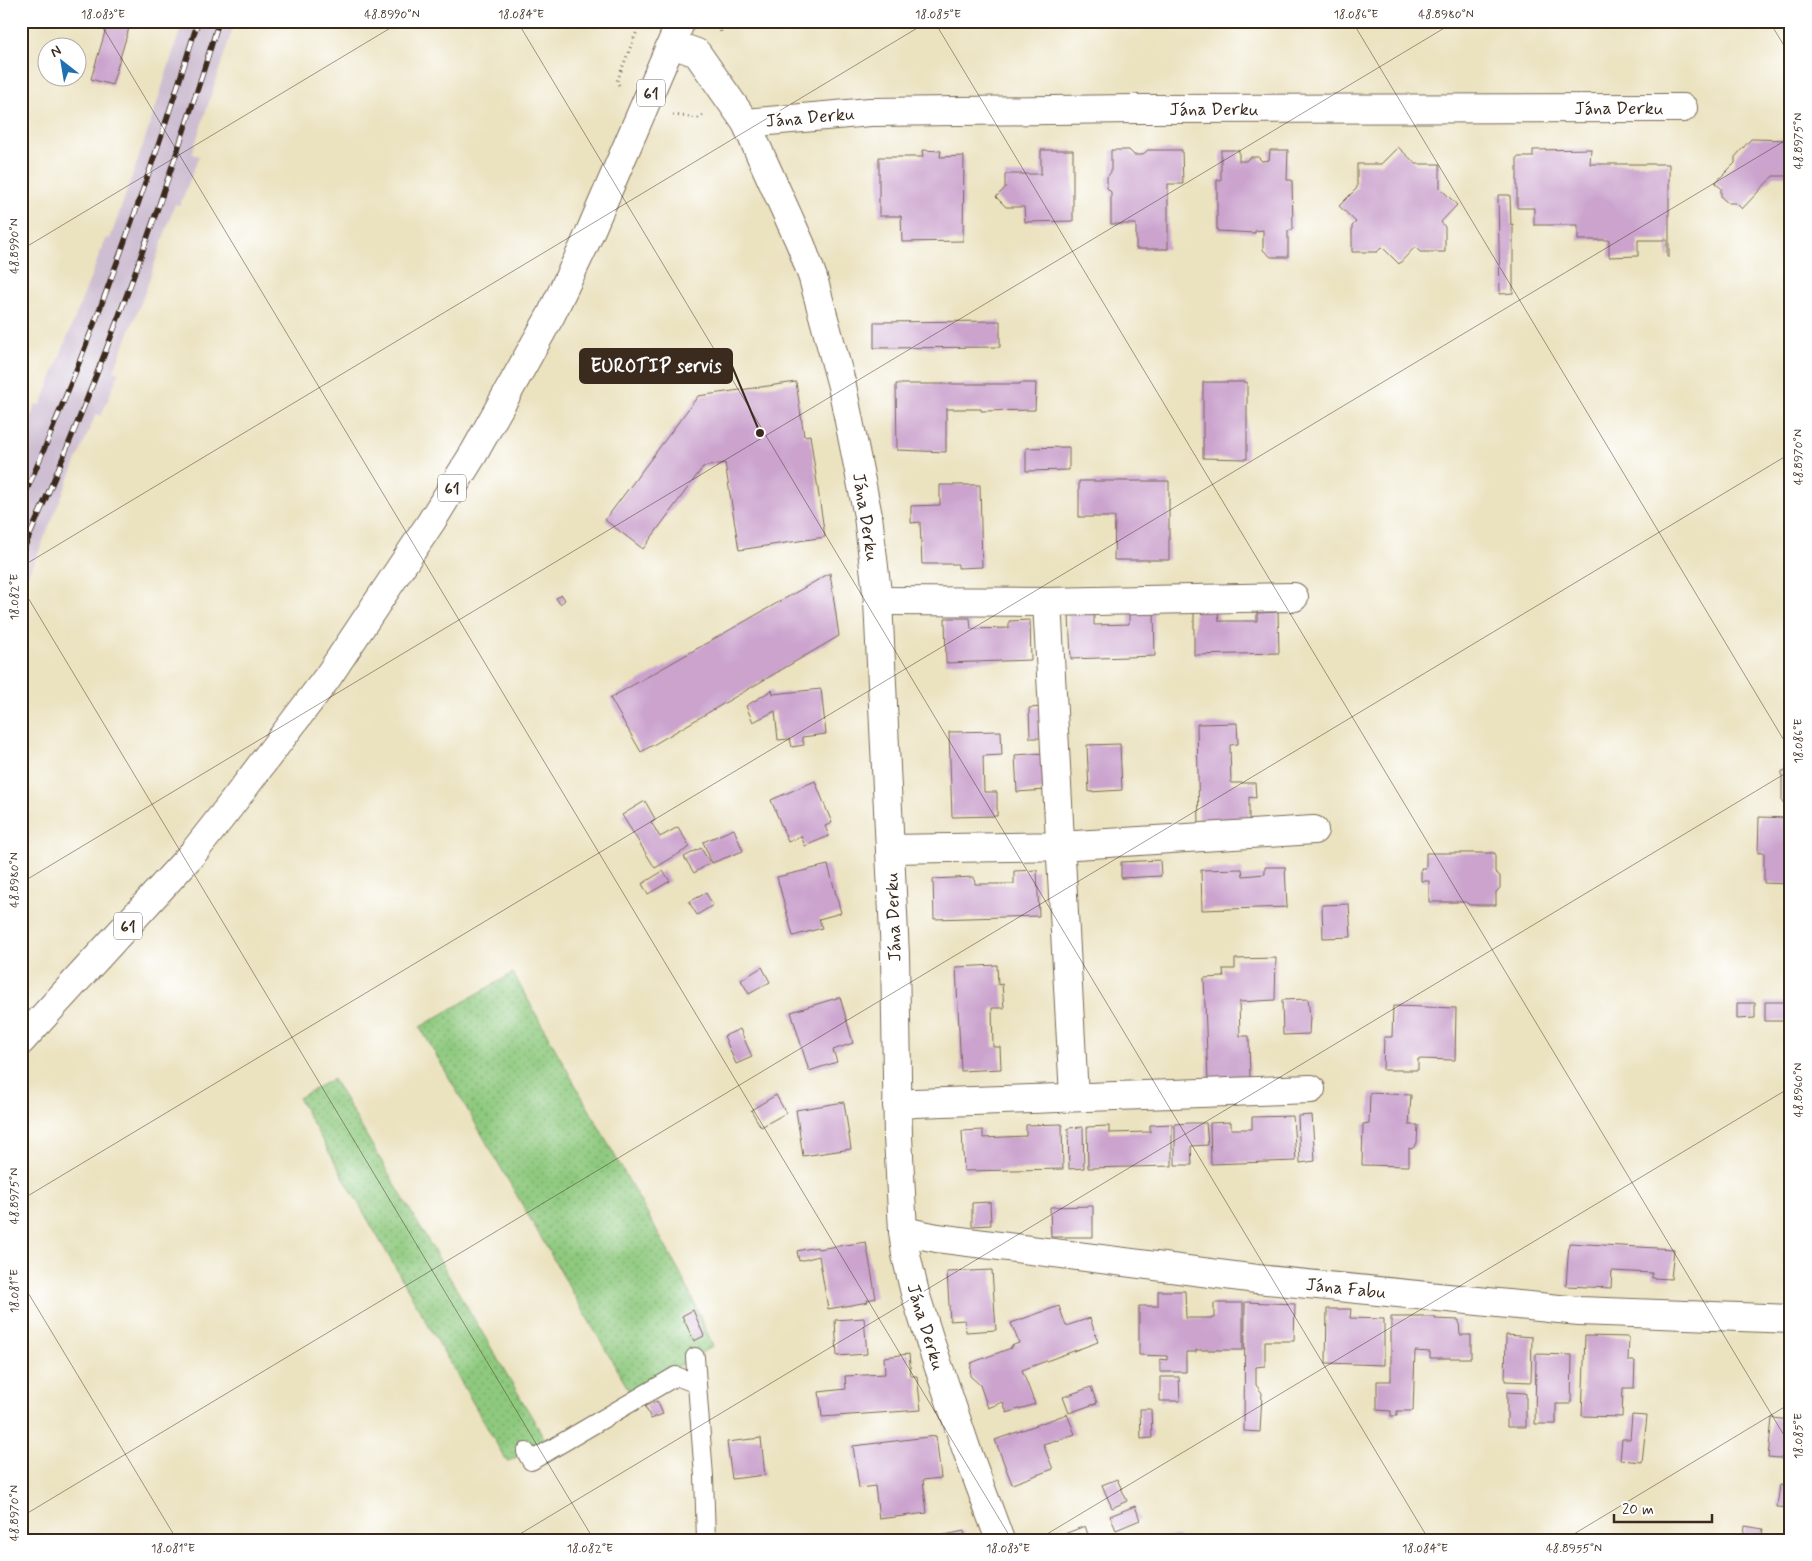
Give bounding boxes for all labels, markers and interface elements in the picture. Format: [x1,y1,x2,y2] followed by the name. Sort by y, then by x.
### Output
[81,7,125,23] text: 18.083°E
[364,7,420,23] text: 48.8990°N
[498,7,544,23] text: 18.084°E
[915,7,961,23] text: 18.085°E
[1334,7,1378,23] text: 18.086°E
[1418,7,1474,23] text: 48.8980°N
[38,38,88,88] north arrow
[47,42,64,62] text: N
[637,80,665,106] road number: 61
[1574,97,1664,121] street label: Jána Derku
[1169,98,1259,122] street label: Jána Derku
[765,102,856,134] street label: Jána Derku
[1791,113,1807,169] text: 48.8975°N
[7,218,23,274] text: 48.8990°N
[580,349,732,383] callout: EUROTIP servis
[590,354,722,379] text: EUROTIP servis
[1791,429,1807,485] text: 48.8970°N
[846,471,884,563] street label: Jána Derku
[438,474,466,502] road number: 61
[7,574,23,620] text: 18.082°E
[1791,719,1807,763] text: 18.086°E
[7,852,23,908] text: 48.8980°N
[880,872,908,962] street label: Jána Derku
[114,912,142,939] road number: 61
[1791,1063,1807,1117] text: 48.8960°N
[7,1168,23,1224] text: 48.8975°N
[7,1269,23,1313] text: 18.081°E
[1304,1273,1387,1305] street label: Jána Fabu
[900,1281,950,1374] street label: Jána Derku
[1791,1413,1807,1459] text: 18.085°E
[7,1485,23,1541] text: 48.8970°N
[1614,1491,1712,1523] scale bar
[1622,1500,1654,1520] text: 20 m
[151,1541,195,1557] text: 18.081°E
[567,1541,613,1557] text: 18.082°E
[986,1541,1030,1557] text: 18.083°E
[1402,1541,1448,1557] text: 18.084°E
[1546,1541,1602,1557] text: 48.8955°N

